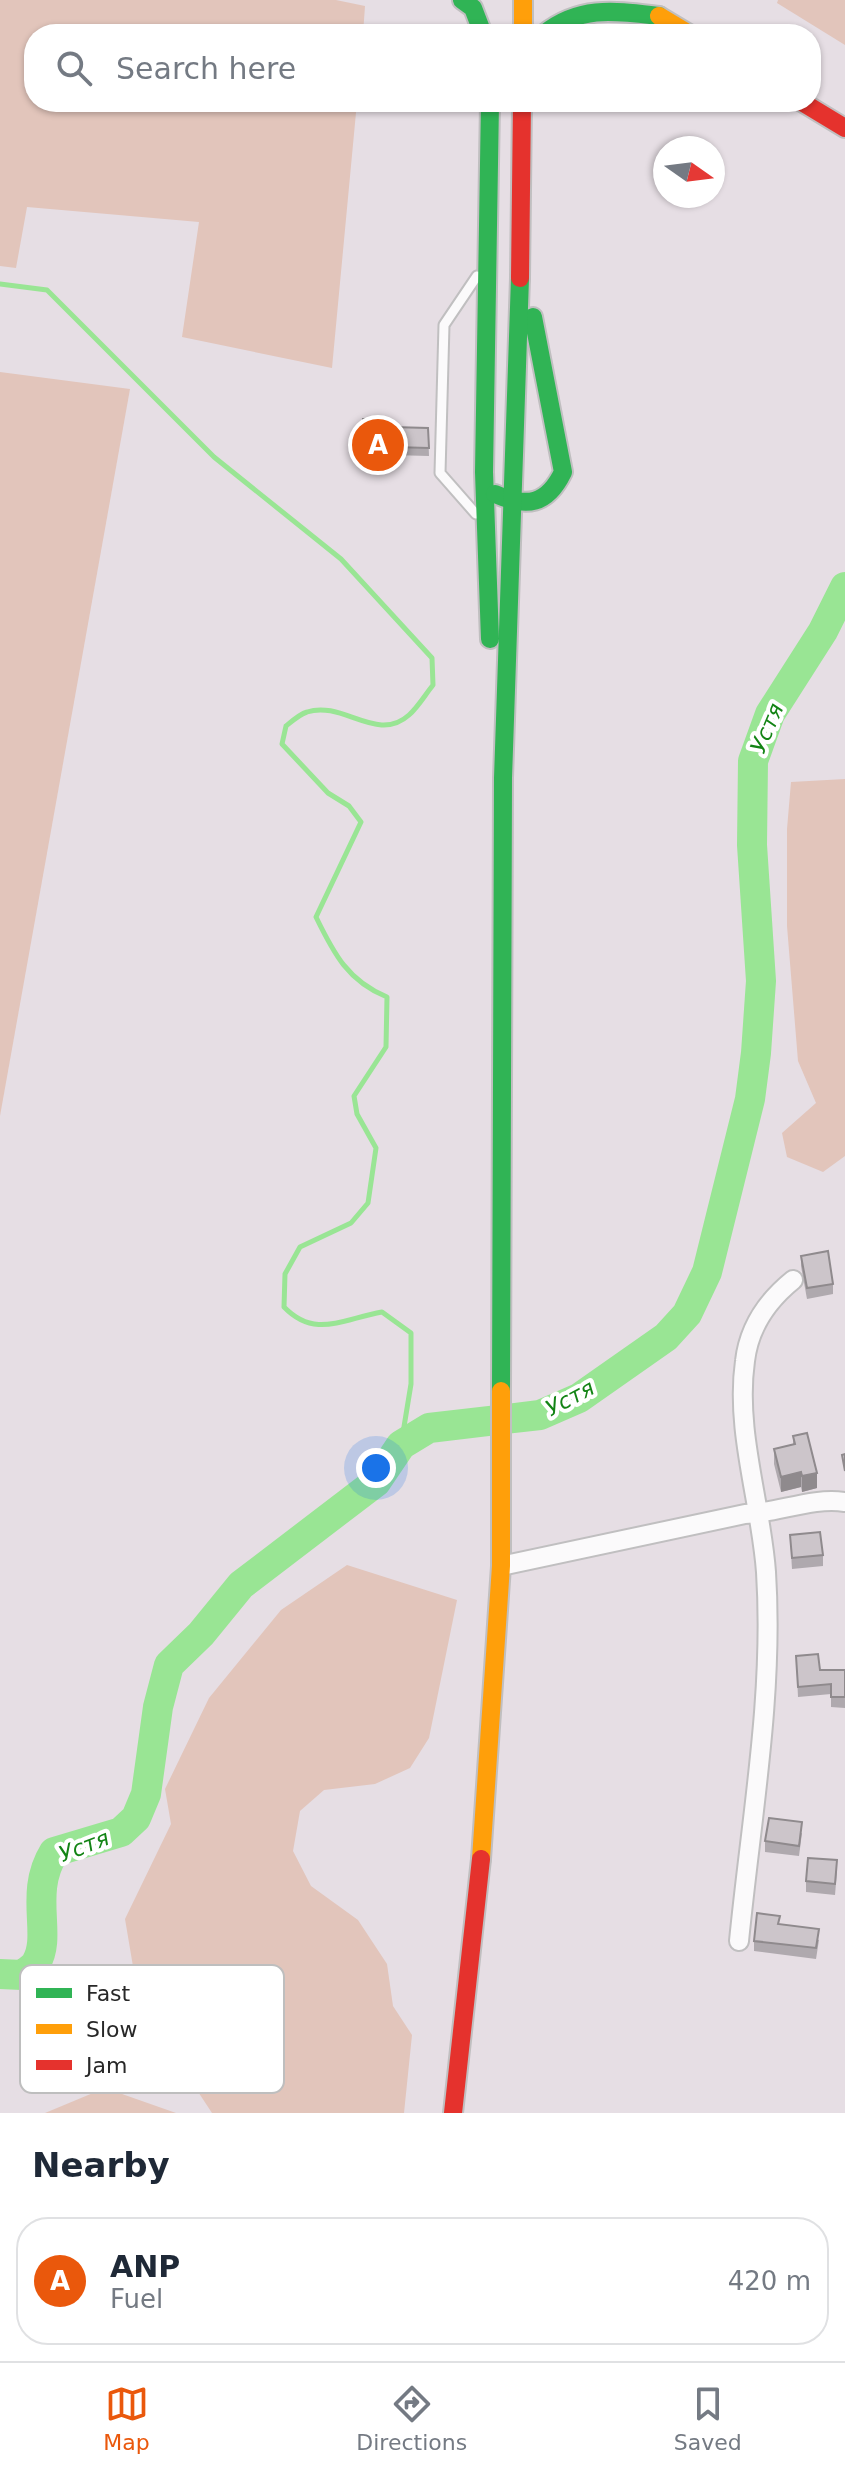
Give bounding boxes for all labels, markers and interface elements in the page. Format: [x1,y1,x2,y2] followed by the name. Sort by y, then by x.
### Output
[24,24,821,112] search box
[52,46,96,90] icon: search
[116,51,296,86] text: Search here
[653,136,725,208] north arrow
[352,415,404,475] pin: A
[745,699,789,757] water label: Устя
[541,1375,599,1421] water label: Устя
[356,1448,396,1488] your location
[55,1825,113,1867] water label: Устя
[20,1965,284,2093] legend
[86,1981,131,2006] text: Fast
[86,2017,138,2042] text: Slow
[84,2053,127,2078] text: Jam
[32,2145,170,2185] text: Nearby
[110,2249,180,2284] text: ANP
[50,2266,70,2296] text: A
[728,2266,811,2296] text: 420 m
[110,2284,163,2314] text: Fuel
[103,2382,150,2455] tab: Map
[356,2382,467,2455] tab: Directions
[674,2382,742,2455] tab: Saved

